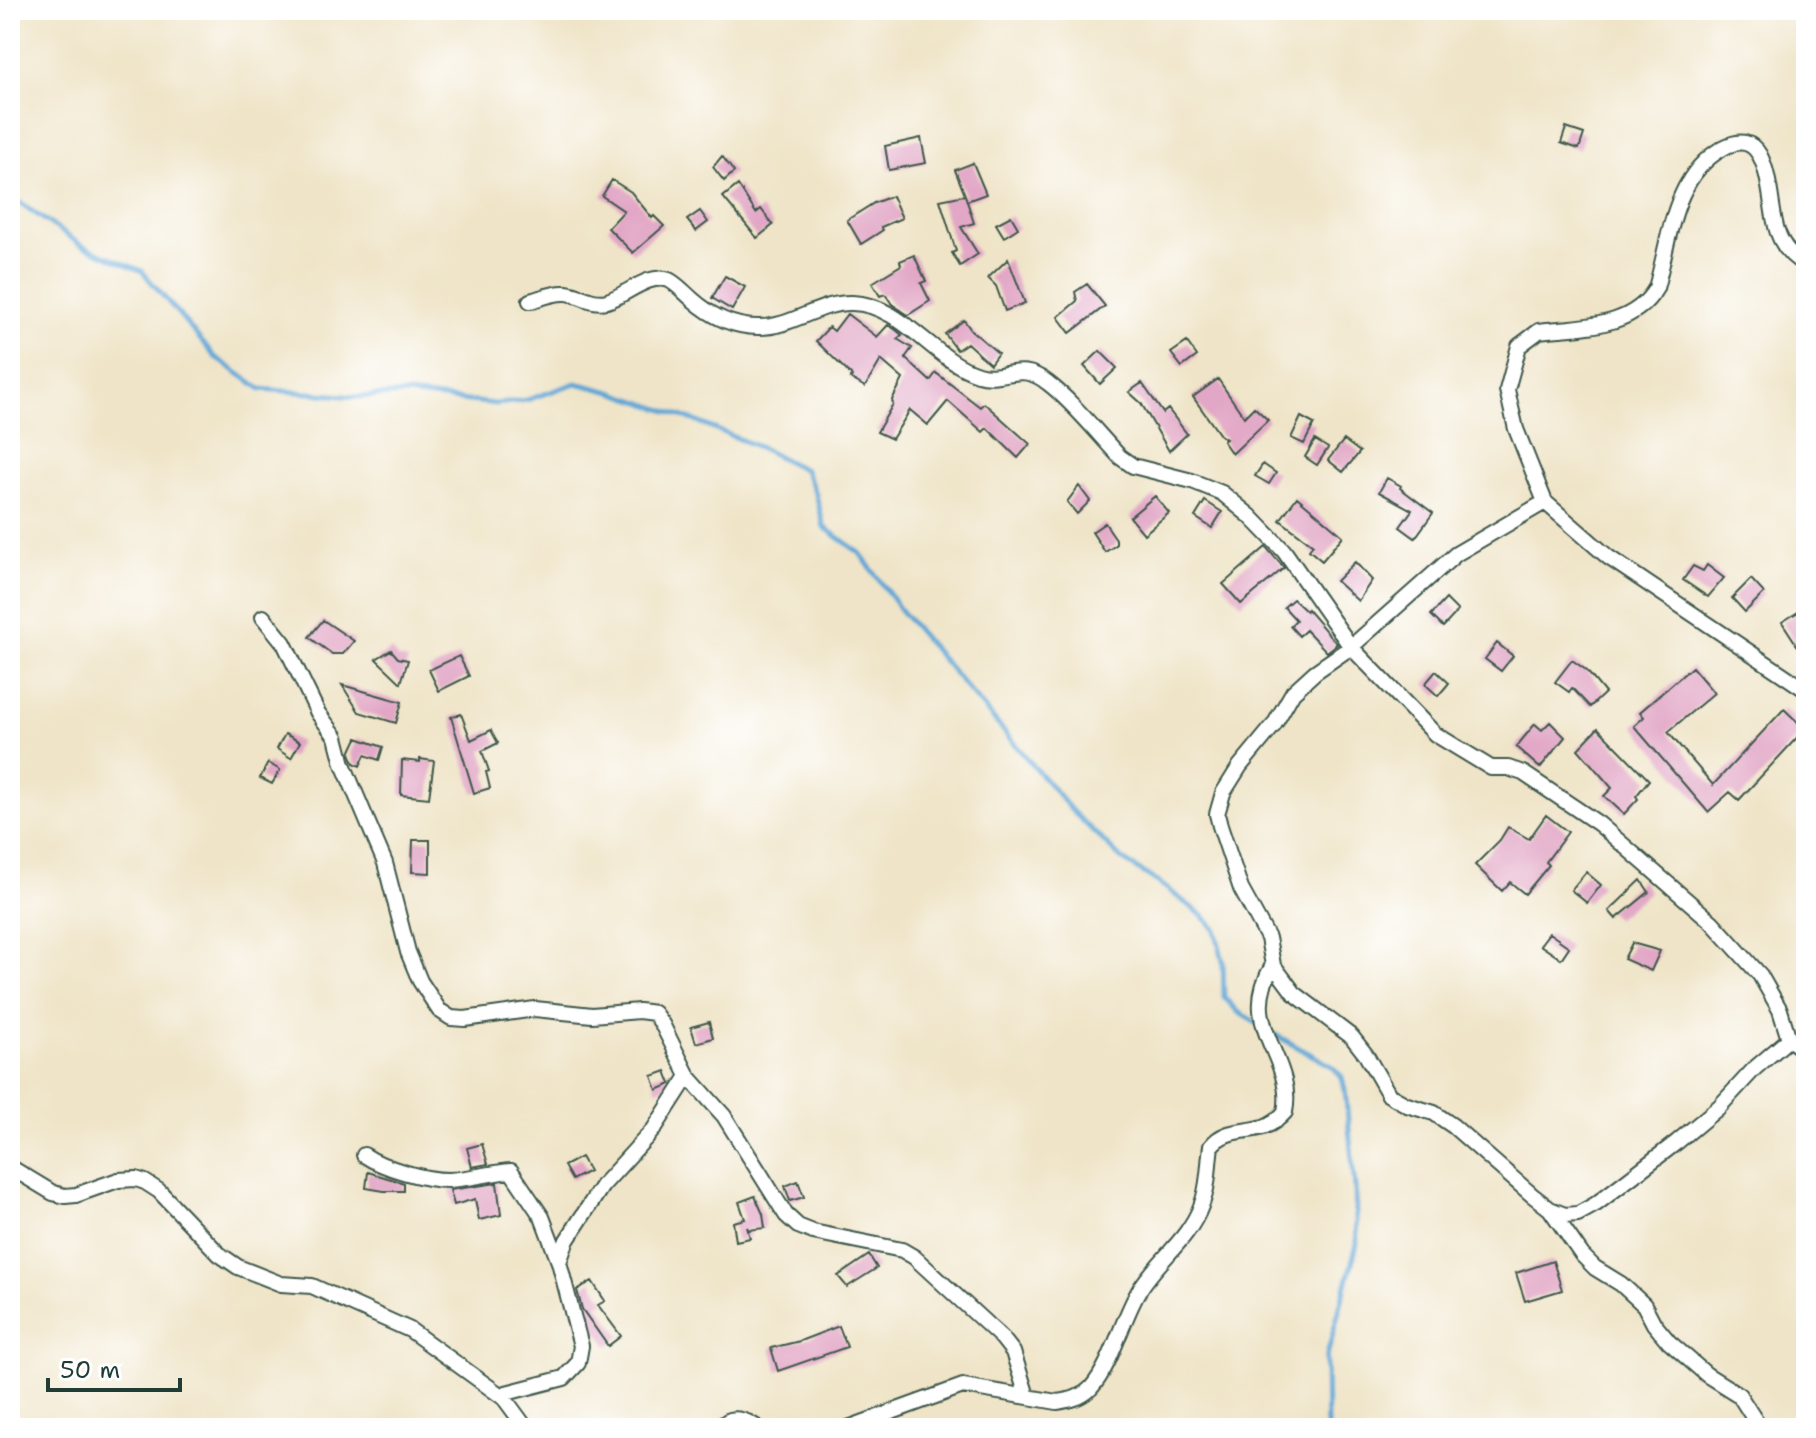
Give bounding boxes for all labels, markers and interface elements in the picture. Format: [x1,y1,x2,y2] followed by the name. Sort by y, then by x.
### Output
[48,1342,180,1392] scale bar
[60,1354,120,1386] text: 50 m

